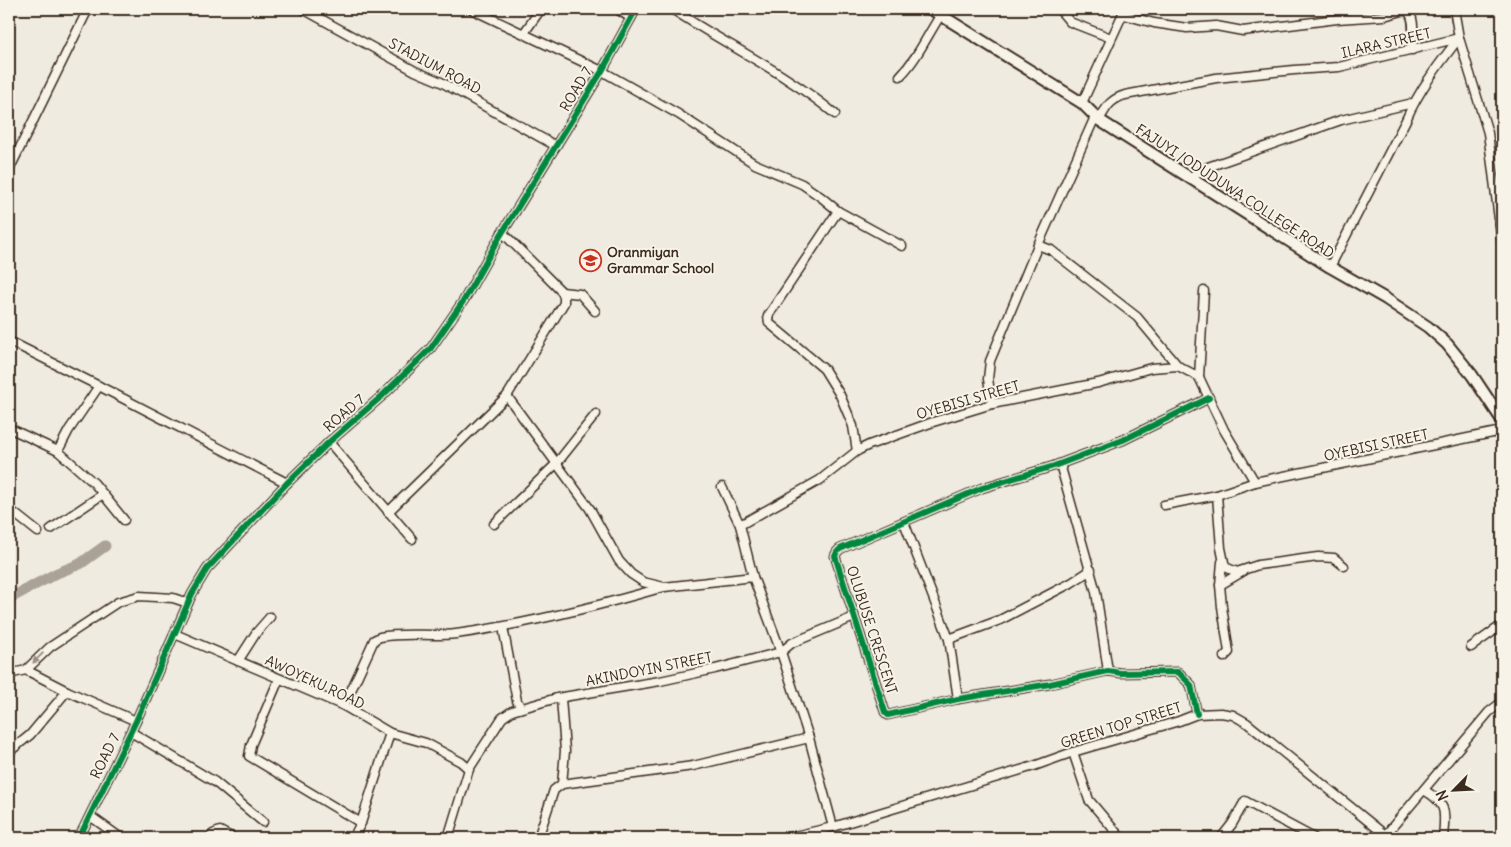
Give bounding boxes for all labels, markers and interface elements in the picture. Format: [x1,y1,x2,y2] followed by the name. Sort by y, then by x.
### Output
[1339,24,1433,62] street label: ILARA STREET
[386,34,484,98] street label: STADIUM ROAD
[556,63,596,115] street label: ROAD 7
[1132,120,1338,262] street label: FAJUYI /ODUDUWA COLLEGE ROAD
[607,243,714,277] place label: Oranmiyan Grammar School
[579,248,603,272] school or university icon: Oranmiyan Grammar School
[914,377,1022,423] street label: OYEBISI STREET
[320,390,368,436] street label: ROAD 7
[1322,425,1430,465] street label: OYEBISI STREET
[843,563,901,697] street label: OLUBUSE CRESCENT
[584,648,714,690] street label: AKINDOYIN STREET
[262,651,368,713] street label: AWOYEKU ROAD
[32,652,44,664] one-way arrow
[1058,698,1184,752] street label: GREEN TOP STREET
[86,730,124,782] street label: ROAD 7
[1428,764,1478,814] north arrow
[1432,787,1452,803] text: N

